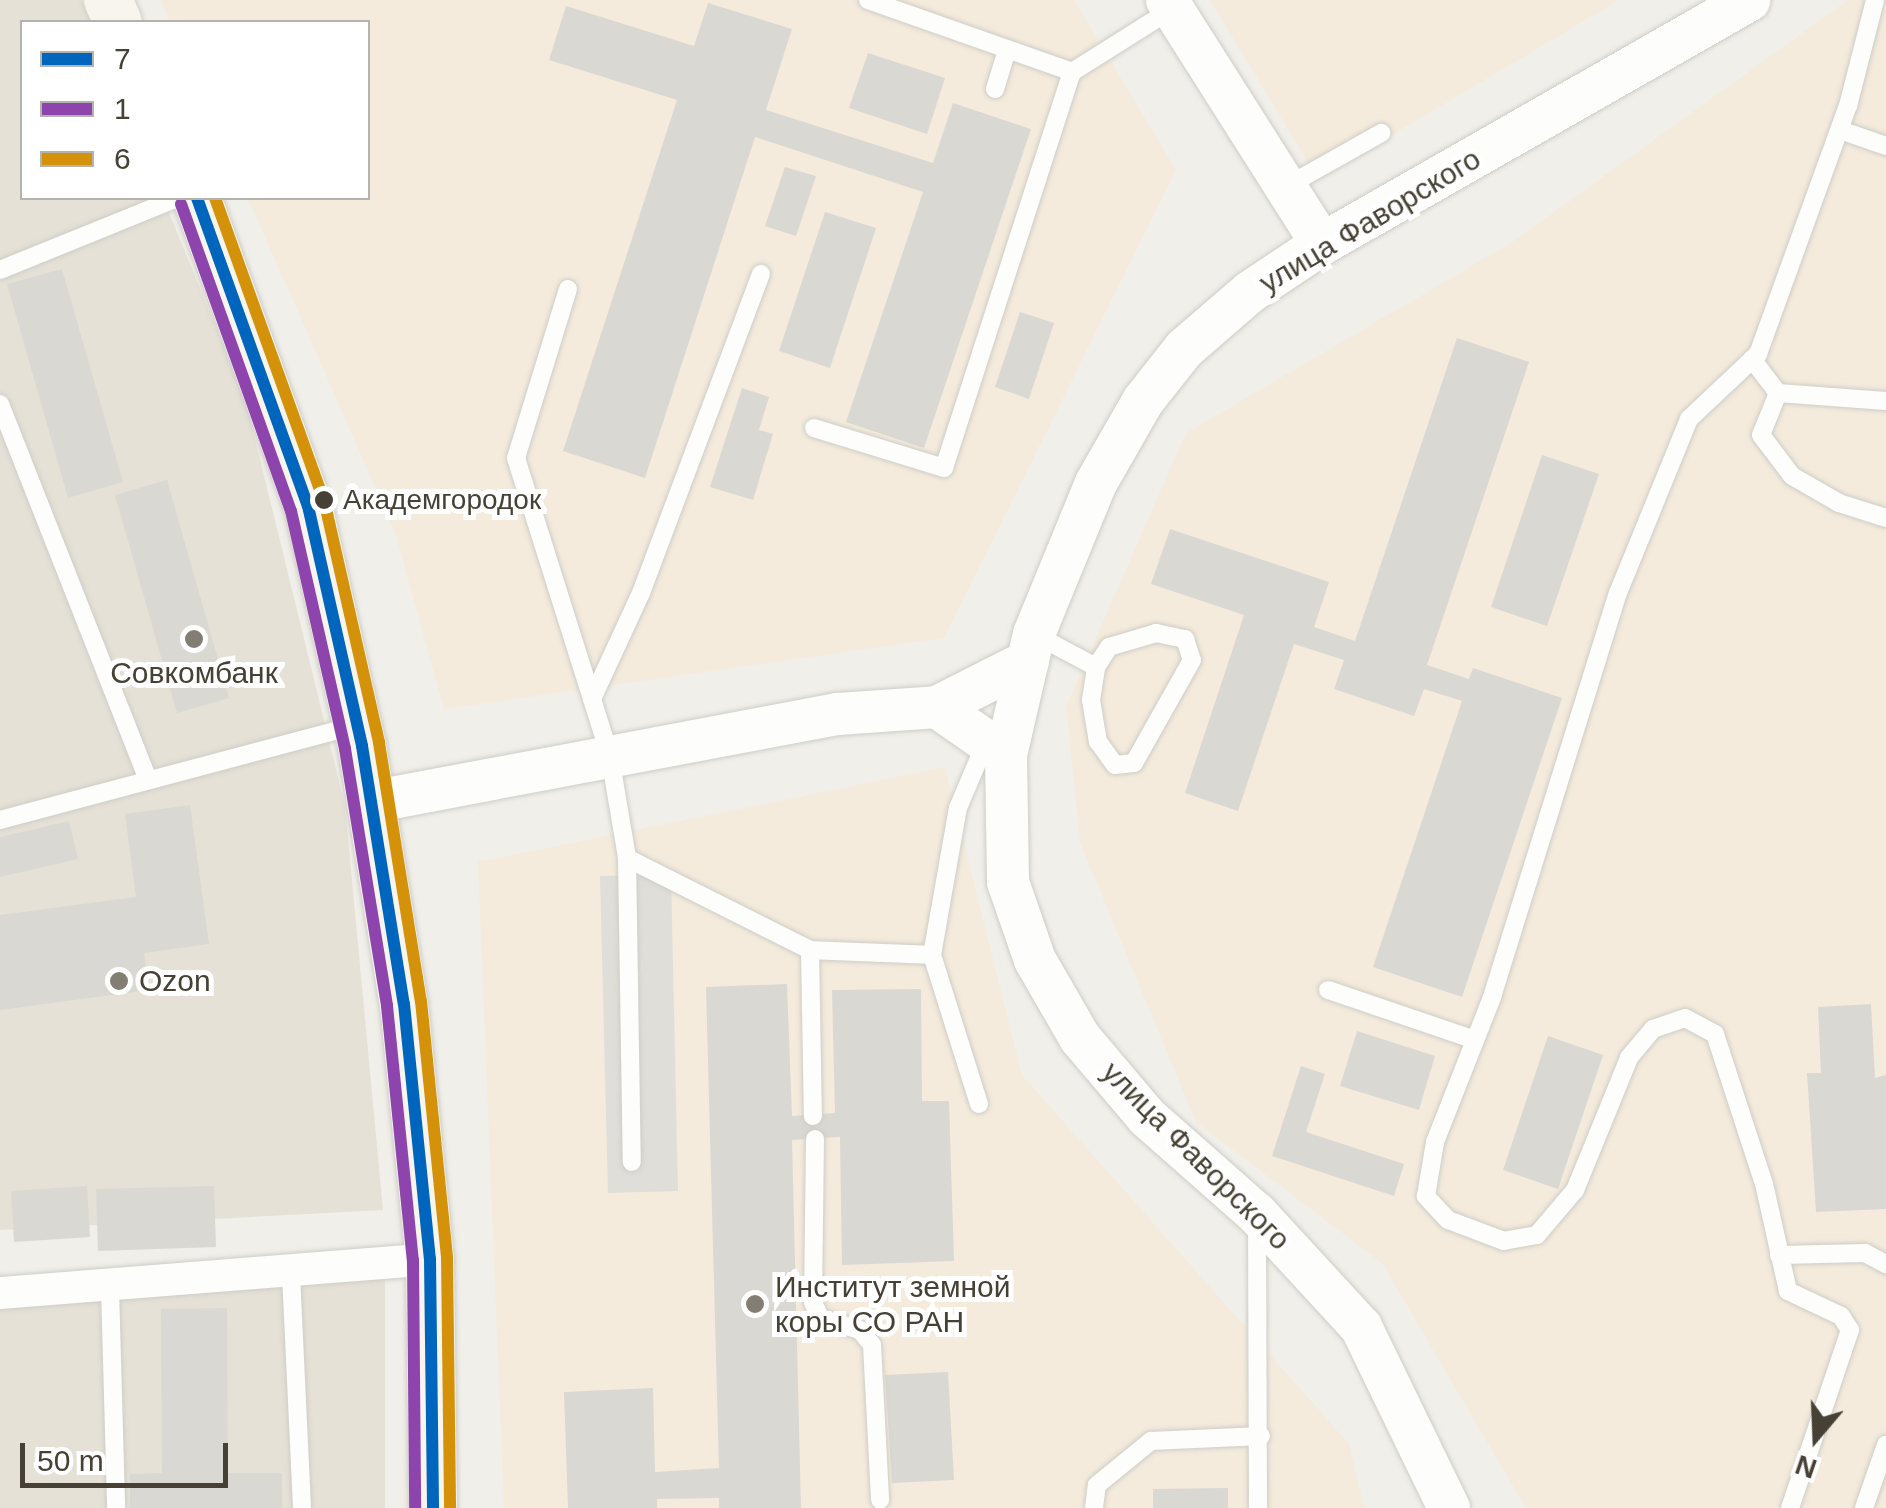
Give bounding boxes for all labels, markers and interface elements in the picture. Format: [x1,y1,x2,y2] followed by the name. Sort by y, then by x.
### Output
[20,20,370,200] legend
[114,42,131,75] text: 7
[114,92,131,125] text: 1
[1253,141,1487,301] street label: улица Фаворского
[114,142,131,175] text: 6
[343,483,541,517] place label: Академгородок
[314,490,334,510] marker: Академгородок
[183,628,205,650] marker: Совкомбанк
[110,655,278,691] place label: Совкомбанк
[139,963,211,999] place label: Ozon
[108,970,130,992] marker: Ozon
[1094,1054,1298,1258] street label: улица Фаворского
[775,1269,1011,1340] place label: Институт земной коры СО РАН
[744,1293,766,1315] marker: Институт земной коры СО РАН
[1766,1388,1866,1488] north arrow
[25,1423,232,1485] scale bar
[37,1444,104,1477] text: 50 m
[1791,1449,1821,1485] text: N

